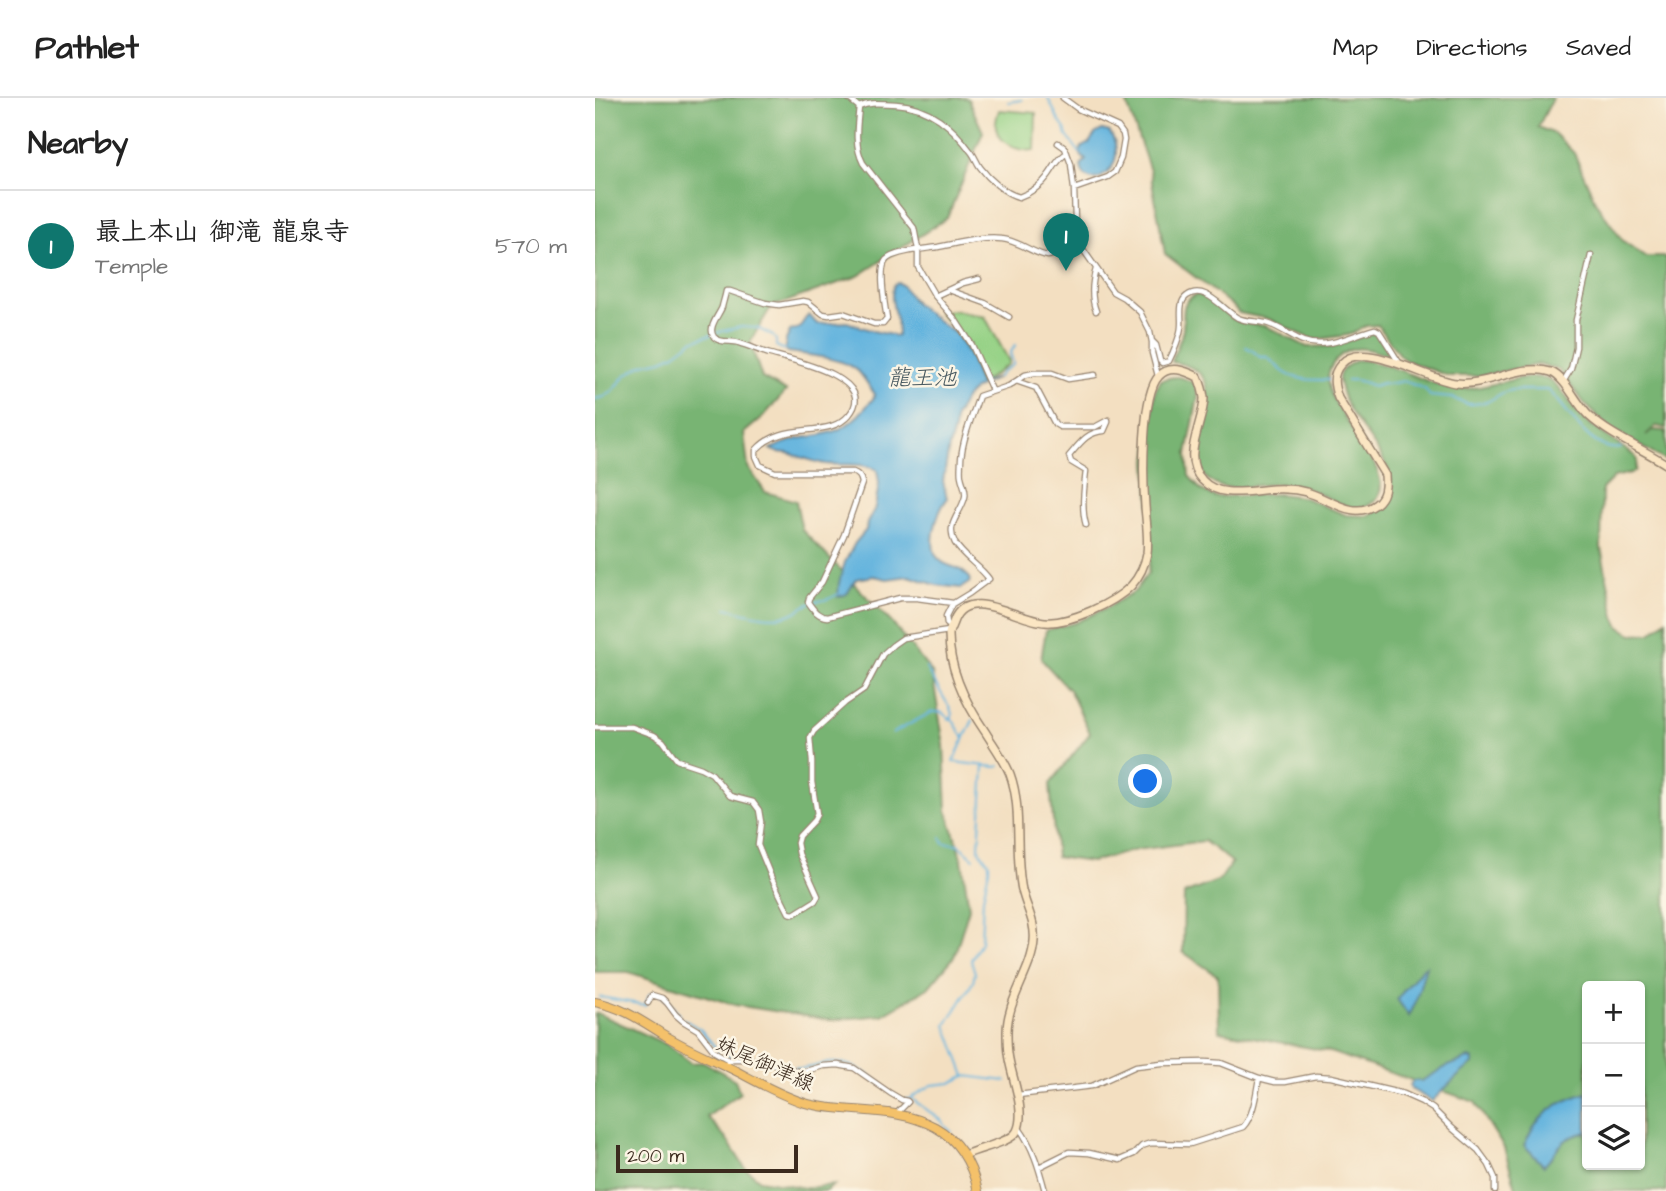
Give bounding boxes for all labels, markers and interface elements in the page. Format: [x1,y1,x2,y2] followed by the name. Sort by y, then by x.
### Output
[35,25,139,71] text: Pathlet
[1333,31,1378,65] text: Map
[1416,31,1528,65] text: Directions
[1566,31,1631,65] text: Saved
[28,123,128,165] text: Nearby
[1043,213,1089,271] pin: 1
[95,214,350,250] text: 最上本山 御滝 龍泉寺
[50,230,52,262] text: 1
[495,230,567,262] text: 570 m
[95,250,169,282] text: Temple
[888,362,958,394] water label: 龍王池
[1128,764,1162,798] your location
[1582,981,1645,1170] map controls
[1582,981,1645,1044] button: +
[711,1029,819,1099] street label: 妹尾御津線
[1582,1044,1645,1107] button: −
[1582,1107,1645,1170] button: layers
[616,1142,798,1174] scale bar
[627,1143,684,1170] text: 200 m

